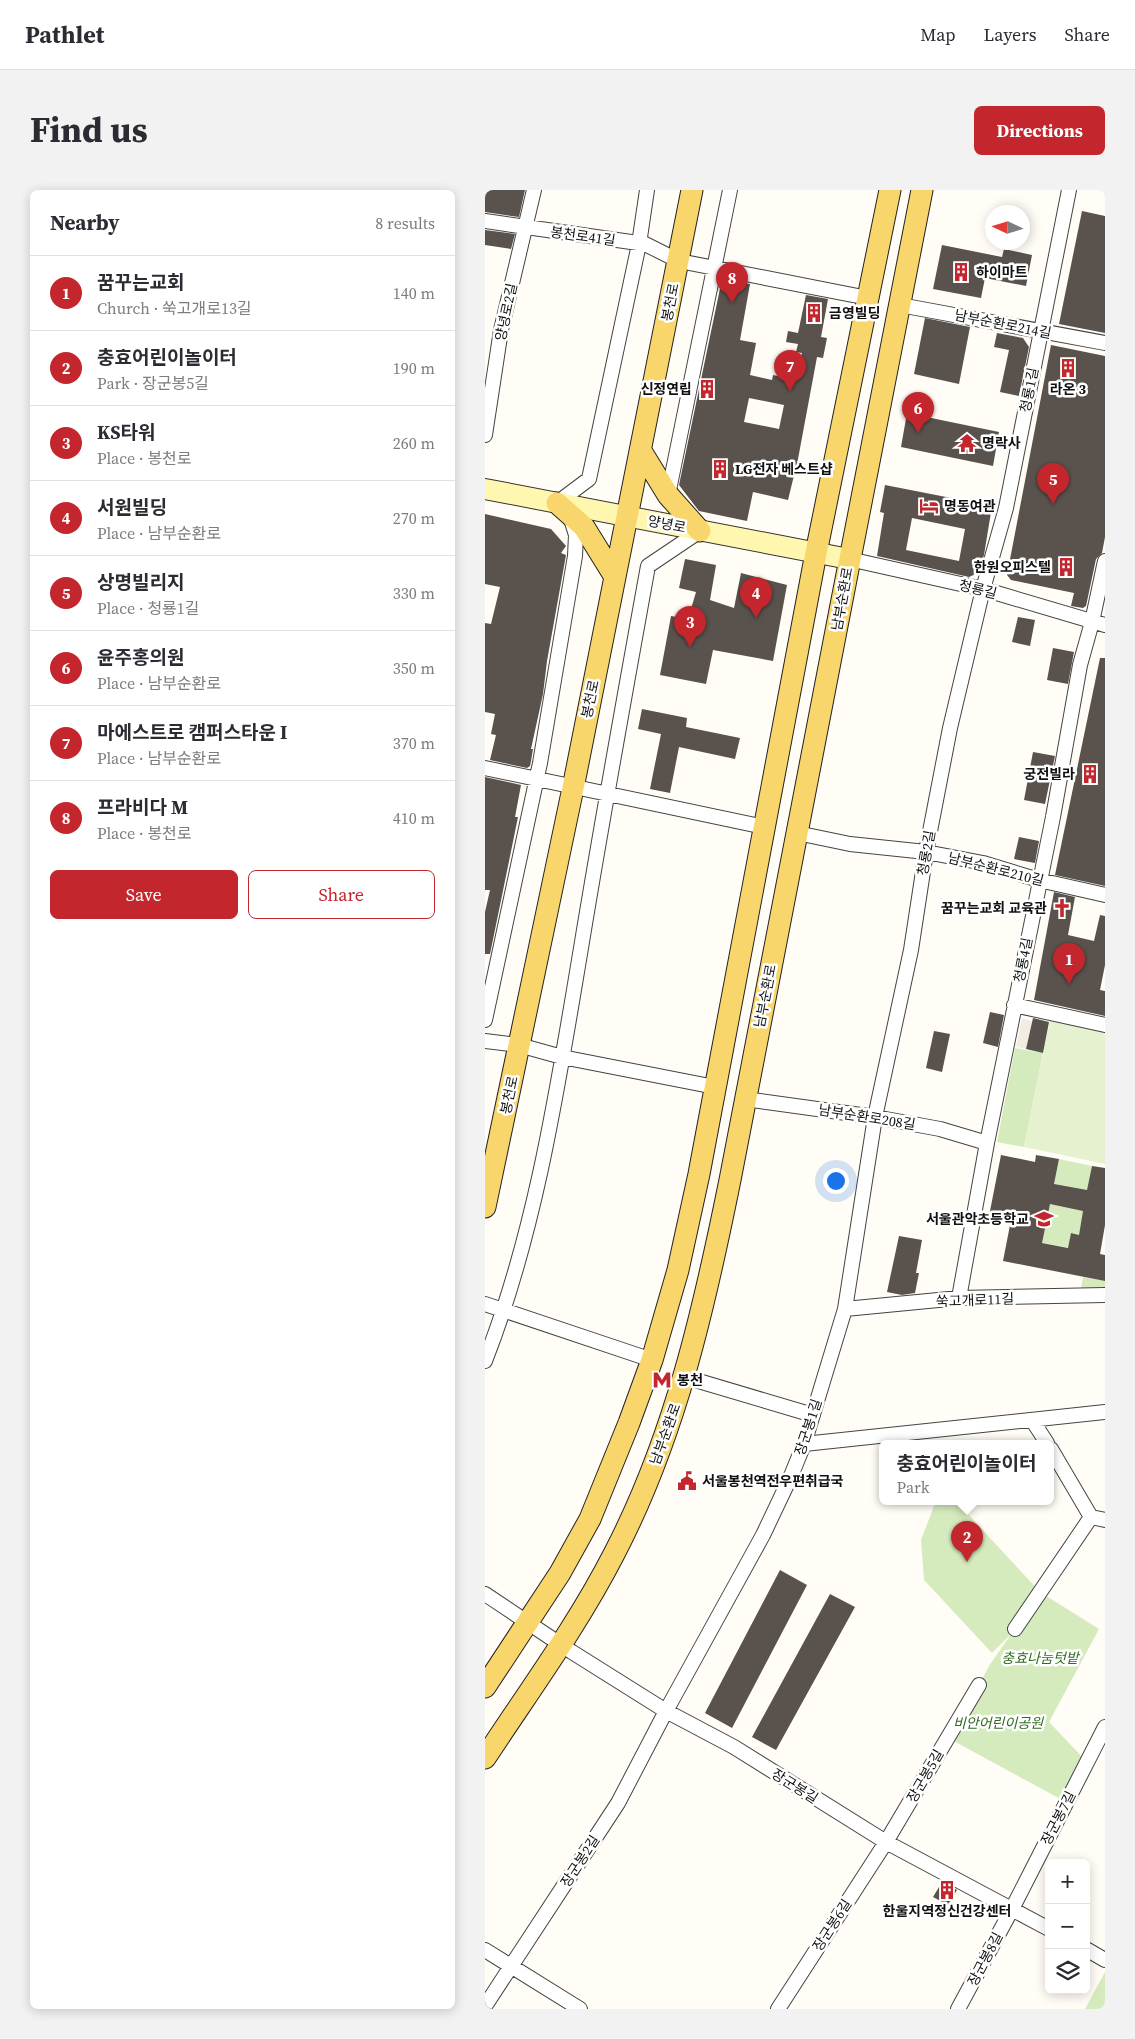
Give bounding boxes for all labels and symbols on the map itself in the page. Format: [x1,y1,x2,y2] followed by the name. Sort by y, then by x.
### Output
[985,205,1030,250] north arrow
[549,222,617,250] street label: 봉천로41길
[950,261,972,283] building icon: 하이마트
[716,262,748,303] pin: 8
[976,262,1028,282] place label: 하이마트
[490,281,522,343] street label: 양녕로2길
[656,281,684,323] street label: 봉천로
[803,302,825,324] building icon: 금영빌딩
[829,303,881,323] place label: 금영빌딩
[953,305,1053,343] street label: 남부순환로214길
[774,350,806,391] pin: 7
[1057,357,1079,379] building icon: 라온 3
[1015,366,1043,414] street label: 청룡1길
[696,378,718,400] building icon: 신정연립
[640,379,692,399] place label: 신정연립
[1050,379,1087,399] place label: 라온 3
[902,392,934,433] pin: 6
[956,432,978,454] temple icon: 명락사
[982,433,1021,453] place label: 명락사
[709,458,731,480] building icon: LG전자 베스트샵
[735,459,833,479] place label: LG전자 베스트샵
[1037,463,1069,504] pin: 5
[918,495,940,517] hotel icon: 명동여관
[944,496,996,516] place label: 명동여관
[646,510,688,538] street label: 양녕로
[1055,556,1077,578] building icon: 한원오피스텔
[974,557,1051,577] place label: 한원오피스텔
[827,565,857,632] street label: 남부순환로
[957,575,999,603] street label: 청룡길
[740,577,772,618] pin: 4
[674,606,706,647] pin: 3
[576,678,604,720] street label: 봉천로
[1079,763,1101,785] building icon: 궁전빌라
[1023,764,1075,784] place label: 궁전빌라
[912,829,940,877] street label: 청룡2길
[946,847,1046,891] street label: 남부순환로210길
[1051,897,1073,919] church icon: 꿈꾸는교회 교육관
[941,898,1047,918] place label: 꿈꾸는교회 교육관
[1009,936,1037,984] street label: 청룡4길
[1053,943,1085,984] pin: 1
[749,962,781,1030] street label: 남부순환로
[495,1074,523,1116] street label: 봉천로
[817,1099,917,1135] street label: 남부순환로208길
[823,1168,849,1194] your location
[1033,1208,1055,1230] school or university icon: 서울관악초등학교
[926,1209,1029,1229] place label: 서울관악초등학교
[935,1289,1015,1311] street label: 쑥고개로11길
[651,1369,673,1391] metro station icon: 봉천
[677,1370,703,1390] place label: 봉천
[789,1396,827,1458] street label: 장군봉1길
[645,1400,685,1468] street label: 남부순환로
[676,1470,698,1492] public building icon: 서울봉천역전우편취급국
[702,1471,844,1491] place label: 서울봉천역전우편취급국
[951,1521,983,1562] pin: 2
[1001,1648,1081,1668] park label: 충효나눔텃밭
[953,1713,1044,1733] park label: 비안어린이공원
[902,1746,948,1806] street label: 장군봉5길
[768,1764,822,1808] street label: 장군봉길
[1036,1787,1080,1849] street label: 장군봉7길
[556,1831,604,1891] street label: 장군봉2길
[936,1879,958,1901] building icon: 한울지역정신건강센터
[808,1895,856,1955] street label: 장군봉6길
[883,1901,1011,1921] place label: 한울지역정신건강센터
[962,1928,1008,1990] street label: 장군봉8길

